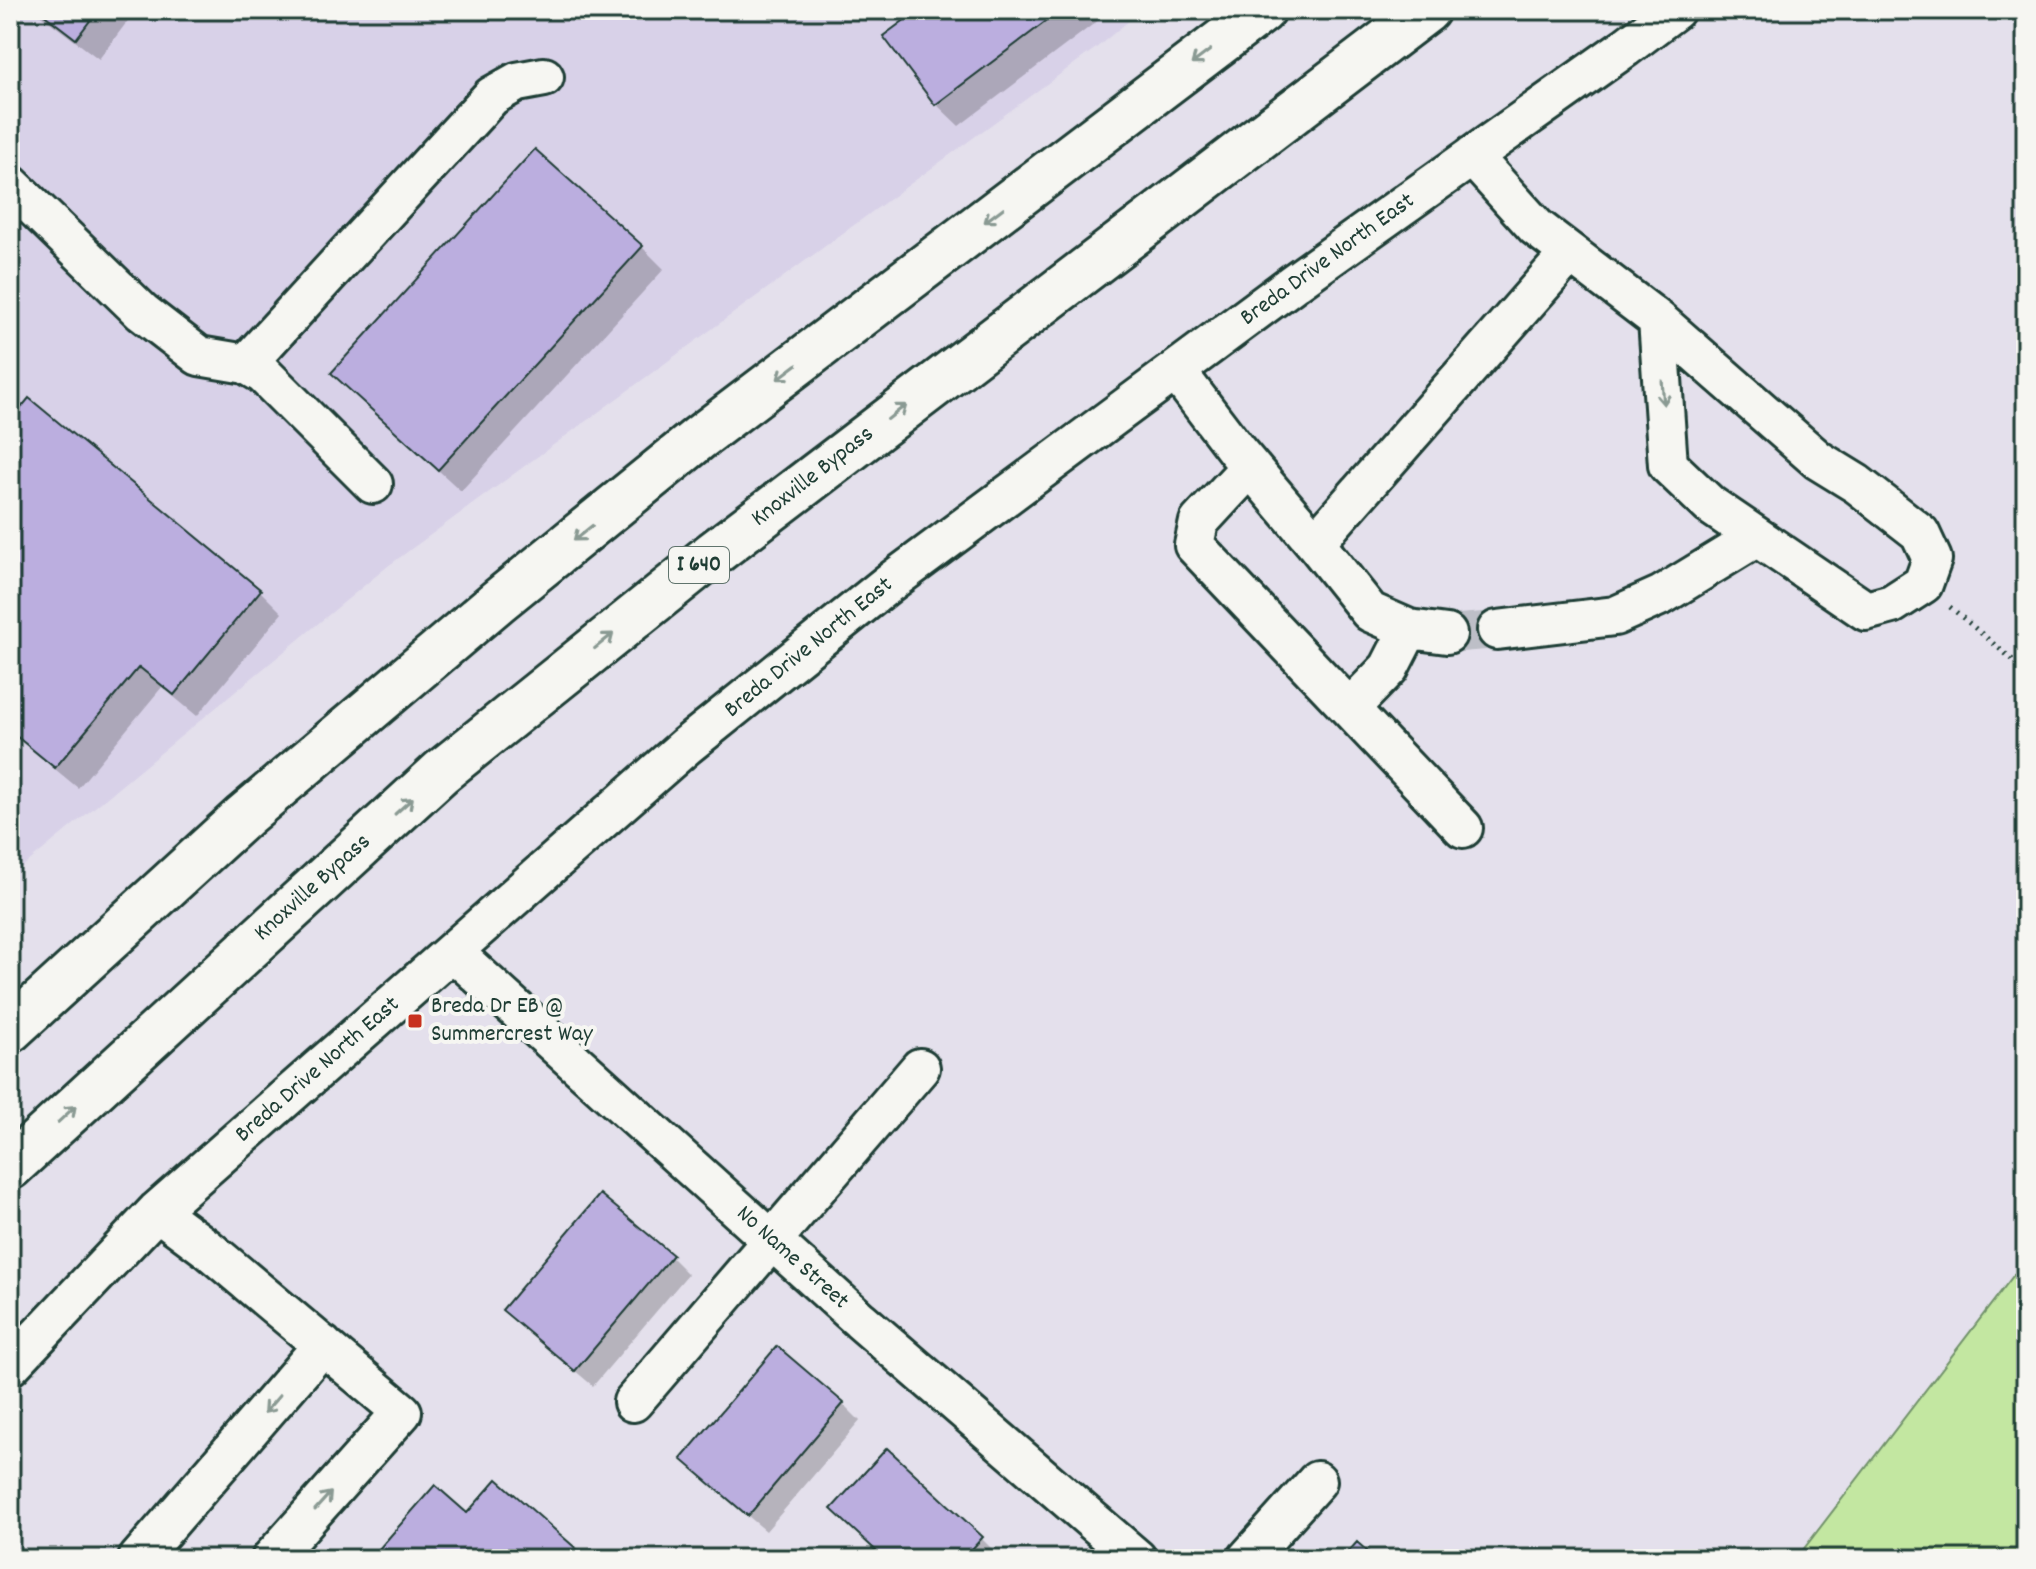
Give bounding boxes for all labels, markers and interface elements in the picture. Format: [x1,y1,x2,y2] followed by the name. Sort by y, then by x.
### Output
[1191,48,1212,65] one-way arrow
[1234,185,1422,335] street label: Breda Drive North East
[984,206,1005,223] one-way arrow
[777,364,798,381] one-way arrow
[1656,379,1671,406] one-way arrow
[886,403,907,420] one-way arrow
[745,418,881,536] street label: Knoxville Bypass
[572,523,593,541] one-way arrow
[669,547,729,583] road number: I 640
[717,569,901,727] street label: Breda Drive North East
[593,632,614,650] one-way arrow
[393,798,413,816] one-way arrow
[247,826,379,950] street label: Knoxville Bypass
[228,989,408,1151] street label: Breda Drive North East
[431,990,594,1052] place label: Breda Dr EB @ Summercrest Way
[406,1012,424,1030] marker: Breda Dr EB @ Summercrest Way
[57,1104,77,1123] one-way arrow
[728,1198,856,1318] street label: No Name Street
[263,1393,281,1413] one-way arrow
[313,1491,331,1511] one-way arrow

